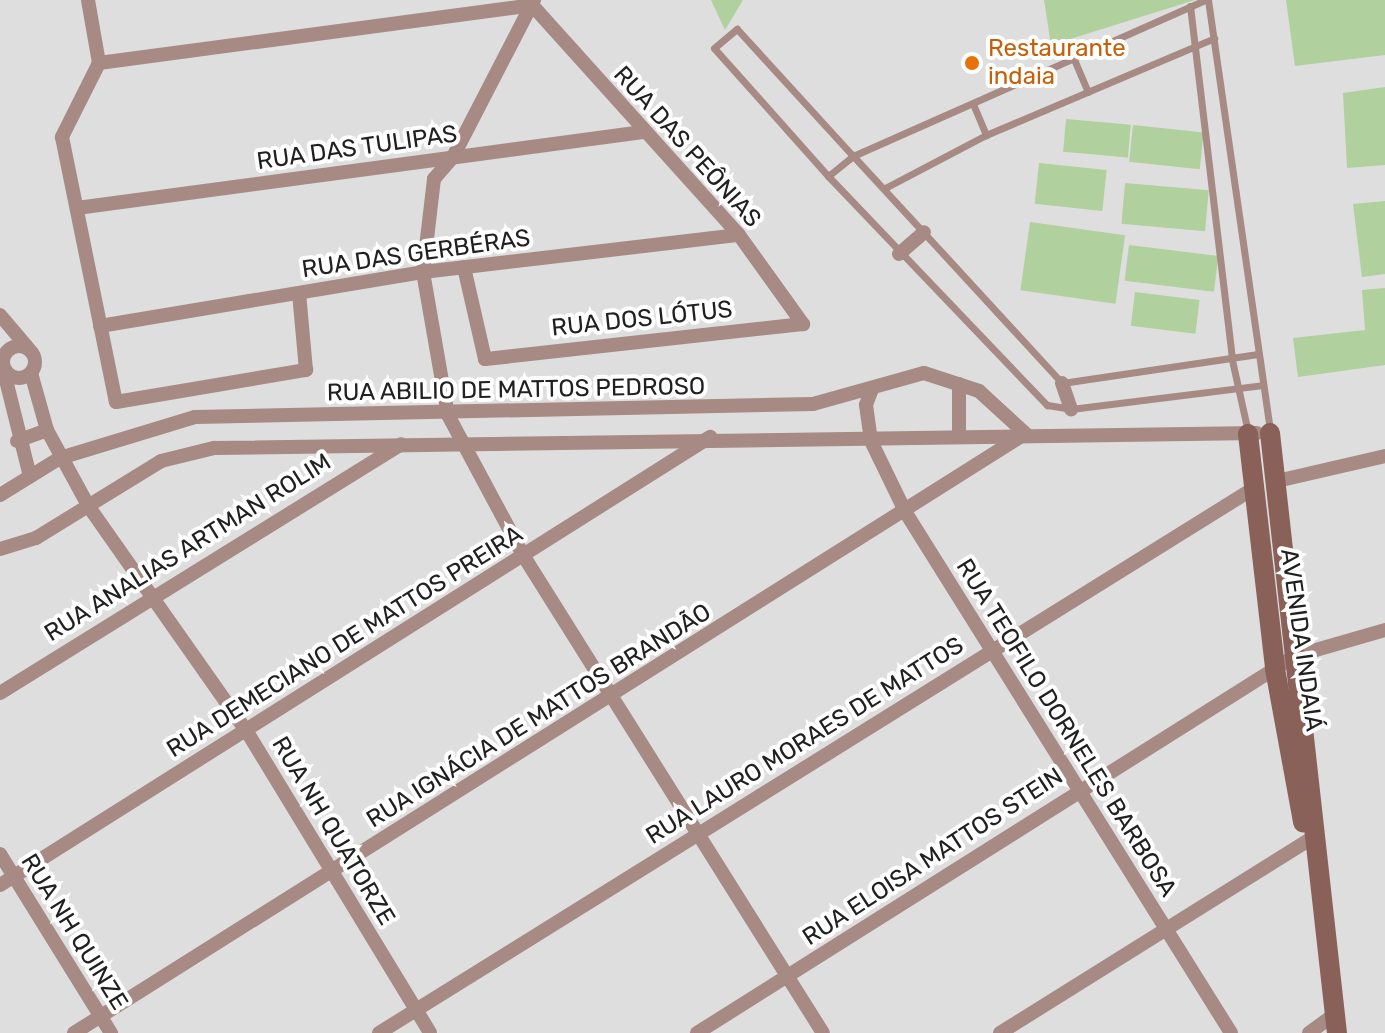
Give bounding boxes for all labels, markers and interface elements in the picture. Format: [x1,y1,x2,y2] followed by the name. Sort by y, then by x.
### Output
[988,35,1126,91] place label: Restaurante indaia
[963,54,981,72] marker: Restaurante indaia
[607,60,767,234] street label: RUA DAS PEÔNIAS
[254,120,460,176] street label: RUA DAS TULIPAS
[300,224,532,284] street label: RUA DAS GERBÉRAS
[550,295,734,343] street label: RUA DOS LÓTUS
[326,372,706,408] street label: RUA ABILIO DE MATTOS PEDROSO
[39,447,337,649] street label: RUA ANALIAS ARTMAN ROLIM
[161,520,529,764] street label: RUA DEMECIANO DE MATTOS PREIRA
[1274,547,1328,733] street label: AVENIDA INDAIÁ
[949,553,1183,903] street label: RUA TEOFILO DORNELES BARBOSA
[361,597,717,835] street label: RUA IGNÁCIA DE MATTOS BRANDÃO
[641,631,969,851] street label: RUA LAURO MORAES DE MATTOS
[265,731,401,931] street label: RUA NH QUATORZE
[797,762,1069,952] street label: RUA ELOISA MATTOS STEIN
[14,848,134,1016] street label: RUA NH QUINZE

